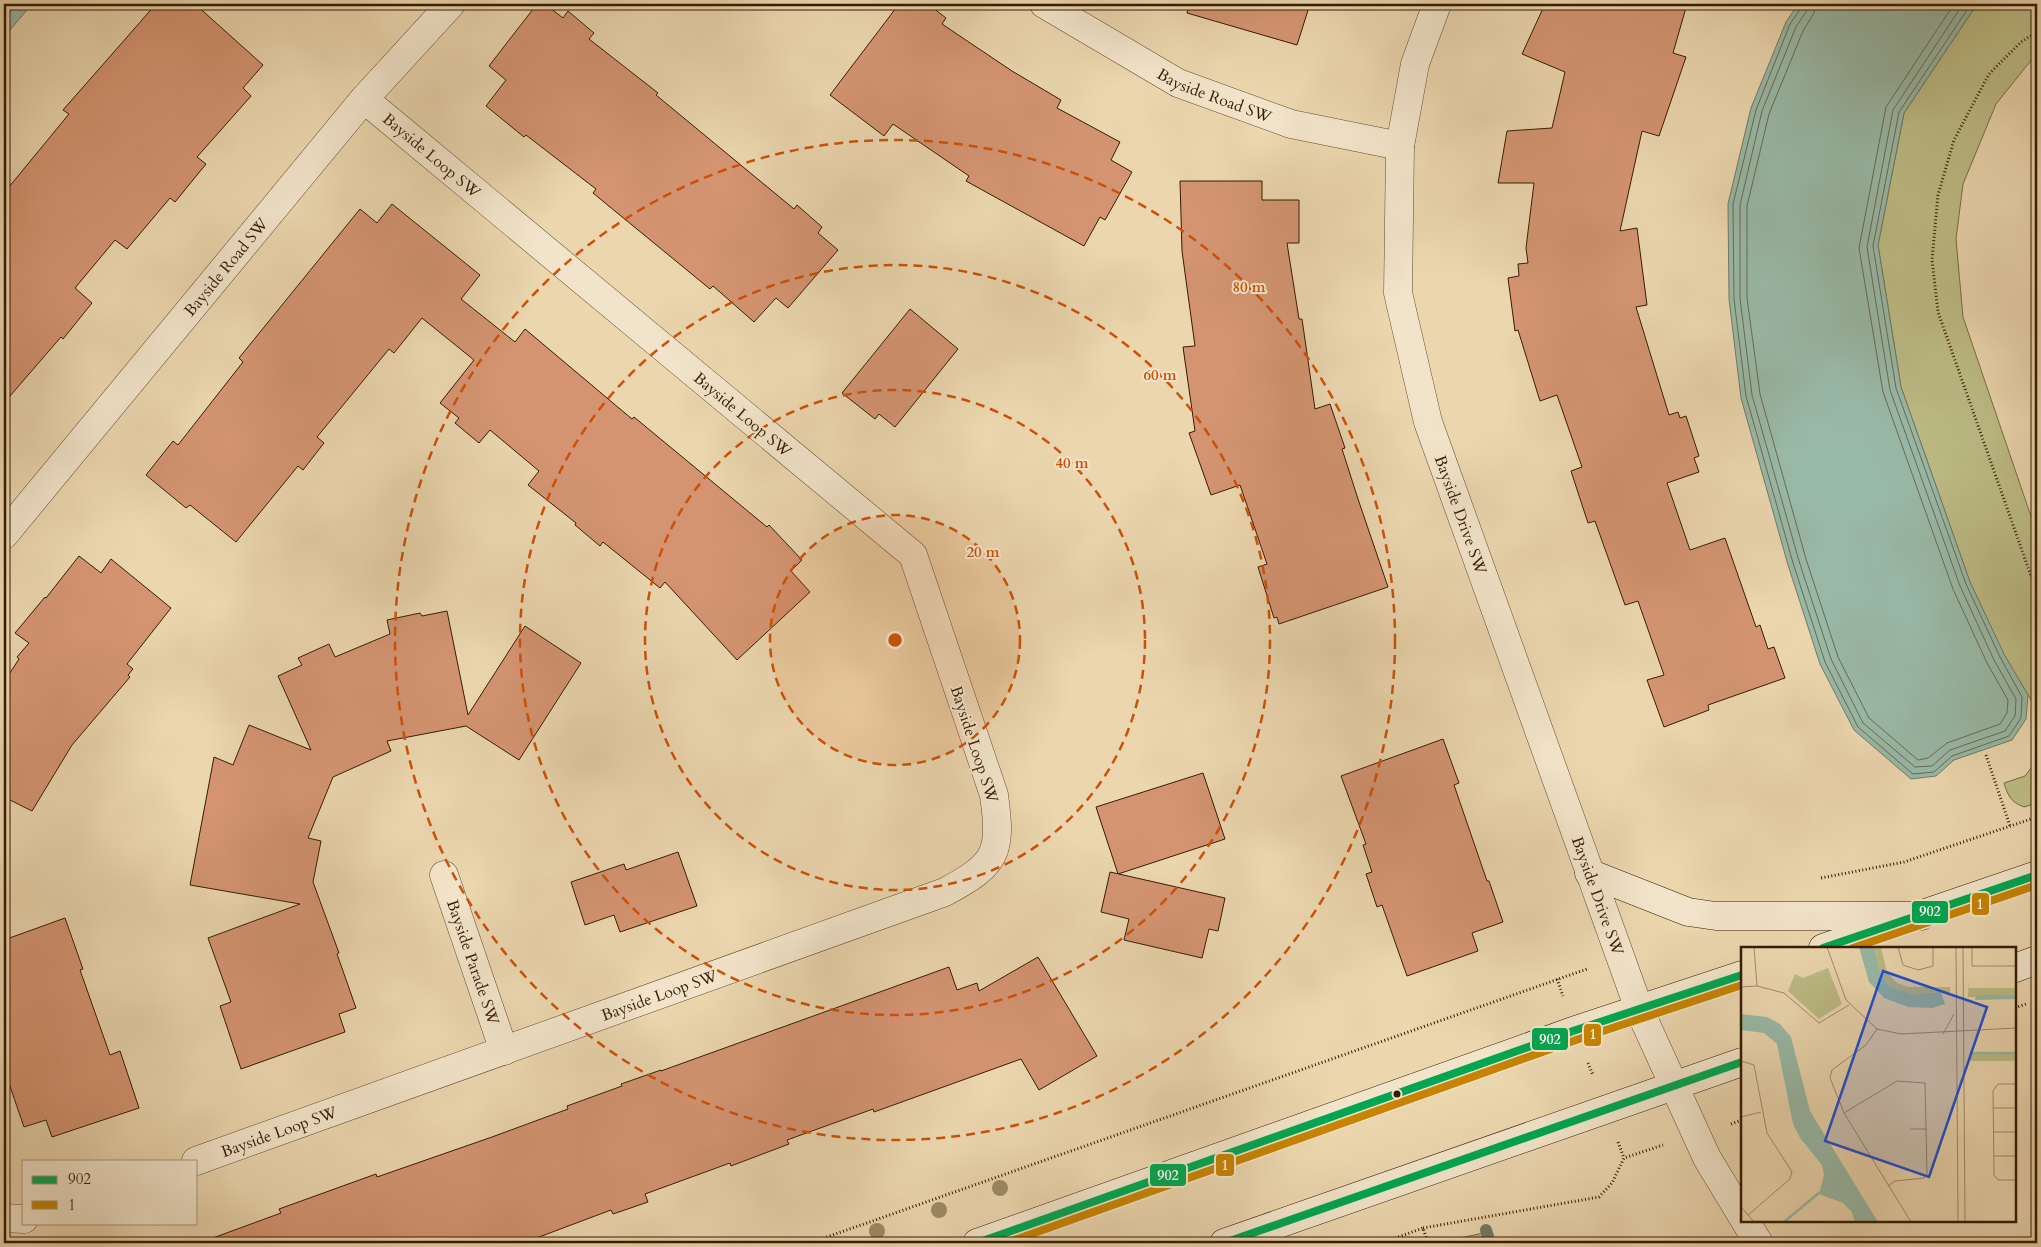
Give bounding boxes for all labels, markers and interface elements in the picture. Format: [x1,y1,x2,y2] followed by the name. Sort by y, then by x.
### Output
[1153,63,1275,128] street label: Bayside Road SW
[378,108,485,203] street label: Bayside Loop SW
[179,213,274,321] street label: Bayside Road SW
[1232,277,1266,297] text: 80 m
[1143,365,1177,385] text: 60 m
[689,367,796,462] street label: Bayside Loop SW
[1429,452,1492,578] street label: Bayside Drive SW
[1055,453,1089,473] text: 40 m
[966,542,1000,562] text: 20 m
[886,631,904,649] centre of rings
[945,683,1003,806] street label: Bayside Loop SW
[1566,833,1629,959] street label: Bayside Drive SW
[1971,892,1990,916] line badge: 1
[1976,895,1984,914] text: 1
[441,897,504,1028] street label: Bayside Parade SW
[1911,900,1949,924] line badge: 902
[1919,902,1941,921] text: 902
[1741,947,2016,1222] inset map
[598,965,721,1027] street label: Bayside Loop SW
[1583,1023,1602,1047] line badge: 1
[1589,1025,1597,1044] text: 1
[1531,1027,1569,1051] line badge: 902
[1539,1030,1561,1049] text: 902
[1392,1089,1402,1099] unlabelled marker
[218,1101,340,1163] street label: Bayside Loop SW
[1215,1153,1235,1177] line badge: 1
[1221,1156,1229,1175] text: 1
[22,1160,198,1224] legend
[1149,1163,1187,1187] line badge: 902
[1157,1166,1179,1185] text: 902
[68,1169,91,1189] text: 902
[68,1195,76,1215] text: 1

